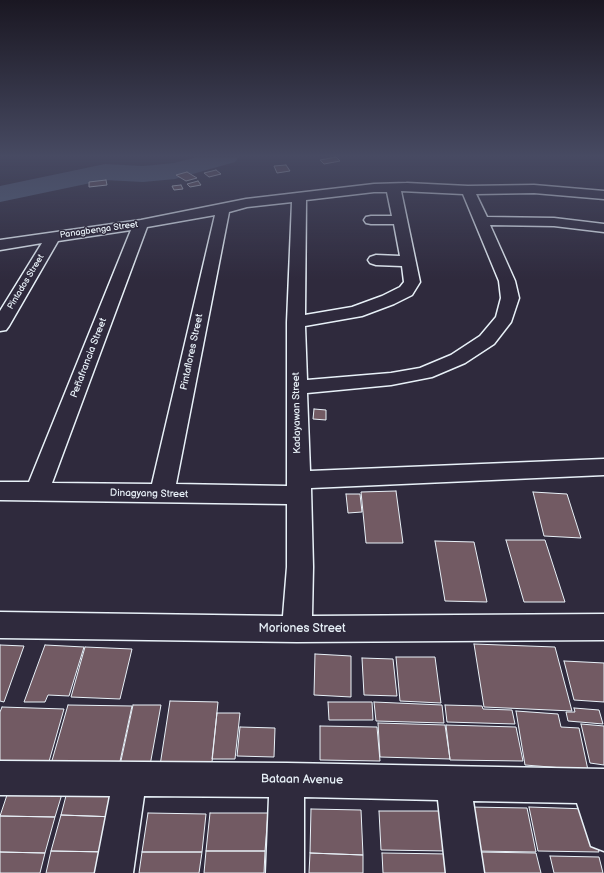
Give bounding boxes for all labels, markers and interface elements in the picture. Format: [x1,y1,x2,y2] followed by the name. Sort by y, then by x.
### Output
[59,219,139,241] street label: Panagbenga Street
[5,253,47,311] street label: Pintados Street
[178,313,206,391] street label: Pintaflores Street
[68,316,110,400] street label: Peñafrancia Street
[290,372,304,454] street label: Kadayawan Street
[110,487,188,501] street label: Dinagyang Street
[258,622,346,636] street label: Moriones Street
[261,772,343,788] street label: Bataan Avenue

